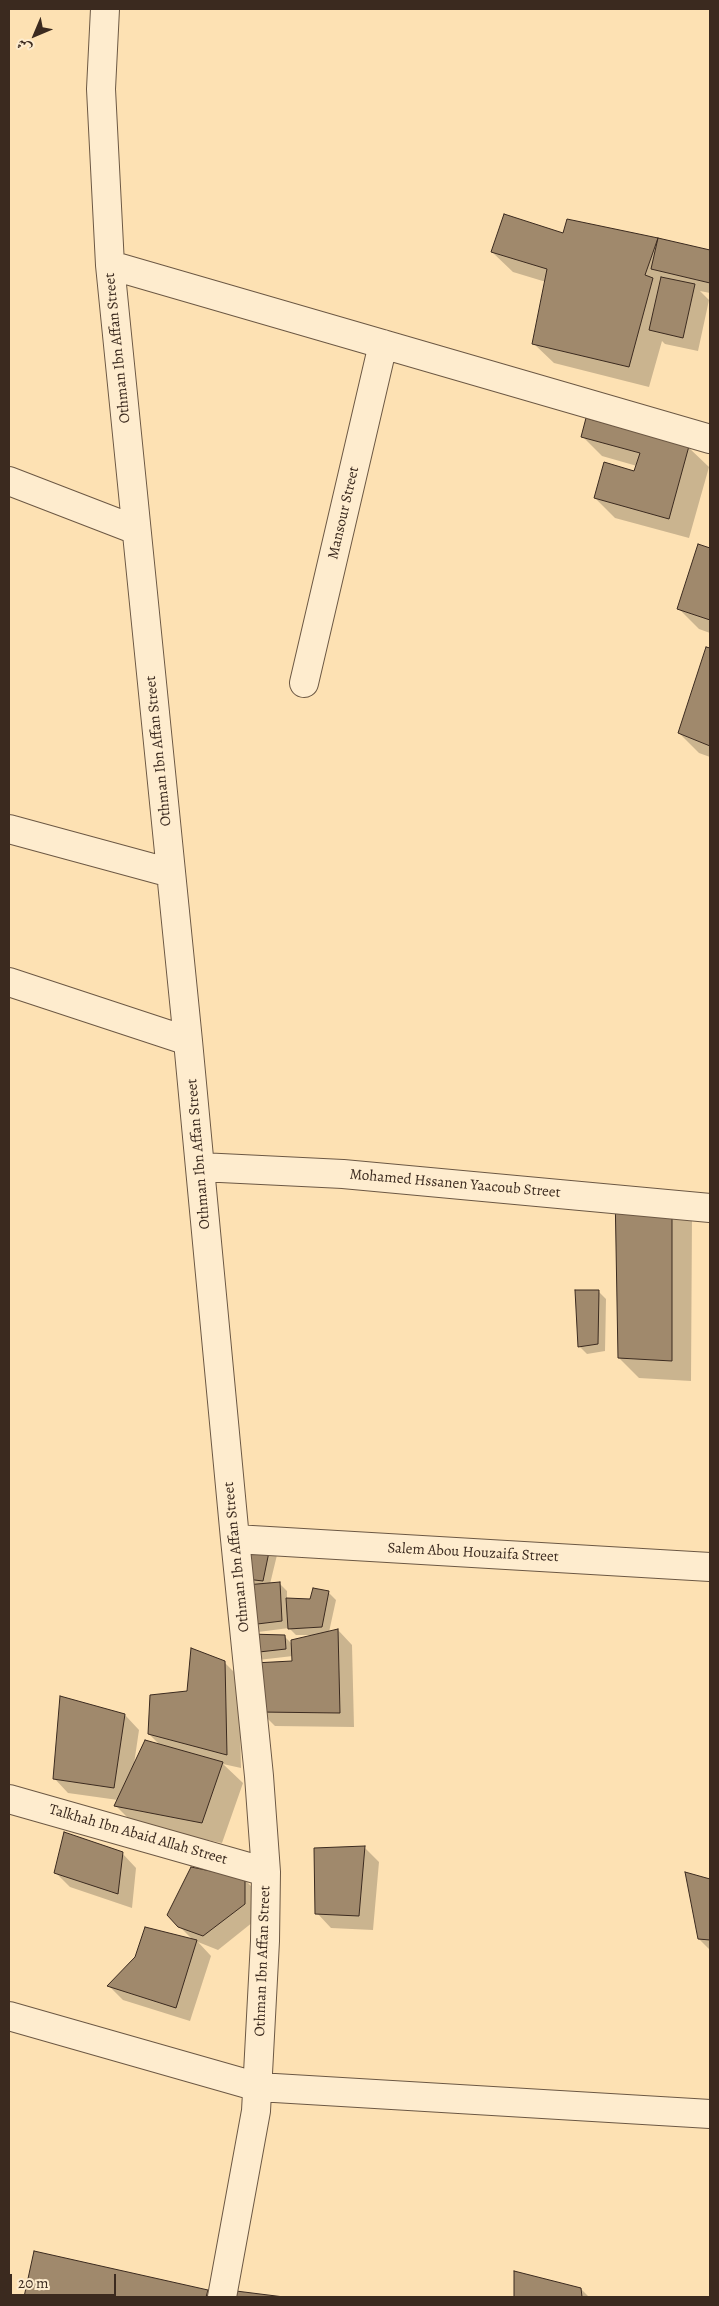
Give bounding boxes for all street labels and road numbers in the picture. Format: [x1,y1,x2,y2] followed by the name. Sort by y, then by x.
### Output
[101,272,135,424] street label: Othman Ibn Affan Street
[325,465,363,561] street label: Mansour Street
[142,675,176,827] street label: Othman Ibn Affan Street
[183,1078,215,1230] street label: Othman Ibn Affan Street
[349,1166,561,1202] street label: Mohamed Hssanen Yaacoub Street
[220,1481,254,1633] street label: Othman Ibn Affan Street
[387,1540,559,1566] street label: Salem Abou Houzaifa Street
[47,1801,229,1869] street label: Talkhah Ibn Abaid Allah Street
[251,1885,275,2037] street label: Othman Ibn Affan Street

